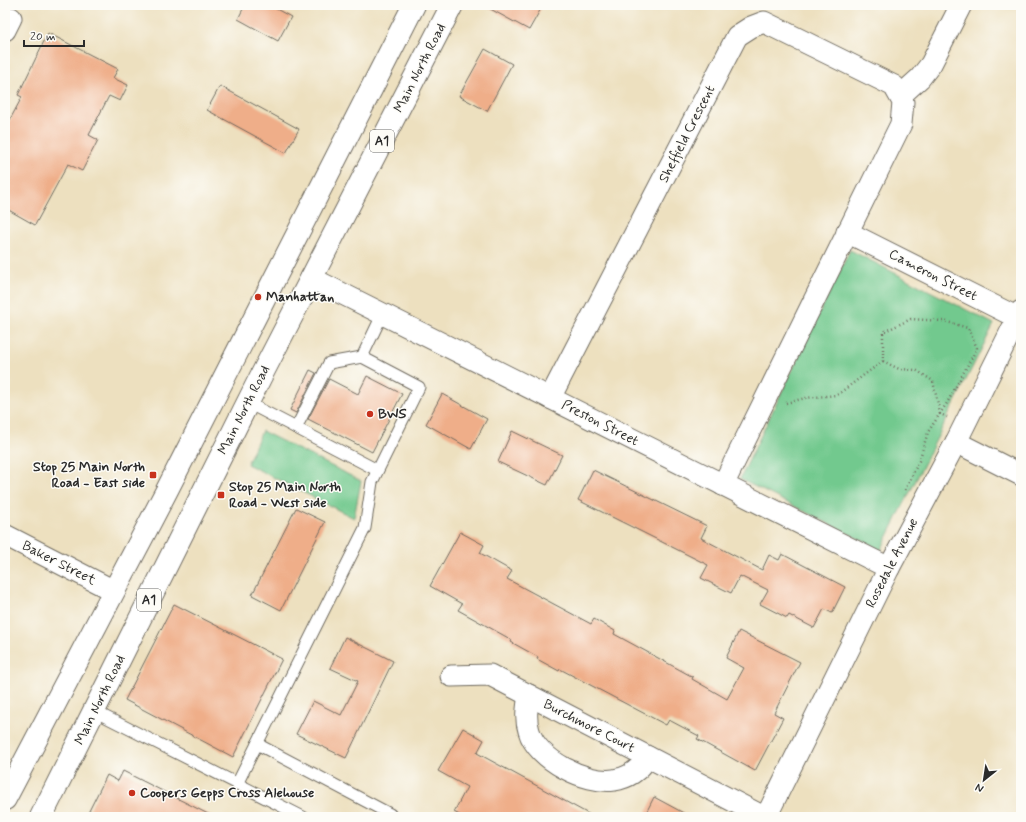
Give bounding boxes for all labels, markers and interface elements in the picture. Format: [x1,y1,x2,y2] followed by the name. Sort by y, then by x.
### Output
[390,20,450,116] street label: Main North Road
[24,22,84,48] scale bar
[30,29,56,45] text: 20 m
[655,82,719,186] street label: Sheffield Crescent
[370,130,394,152] road number: A1
[886,245,980,305] street label: Cameron Street
[266,288,334,306] place label: Manhattan
[253,292,263,302] marker: Manhattan
[214,362,274,458] street label: Main North Road
[558,396,642,450] street label: Preston Street
[378,405,406,423] place label: BWS
[365,409,375,419] marker: BWS
[33,458,145,492] place label: Stop 25 Main North Road - East side
[148,470,158,480] marker: Stop 25 Main North Road - East side
[229,478,341,512] place label: Stop 25 Main North Road - West side
[216,490,226,500] marker: Stop 25 Main North Road - West side
[862,515,922,611] street label: Rosedale Avenue
[19,537,100,590] street label: Baker Street
[137,589,161,611] road number: A1
[70,652,130,748] street label: Main North Road
[540,695,638,757] street label: Burchmore Court
[964,760,1004,800] north arrow
[973,780,986,796] text: N
[140,784,314,802] place label: Coopers Gepps Cross Alehouse
[127,788,137,798] marker: Coopers Gepps Cross Alehouse

